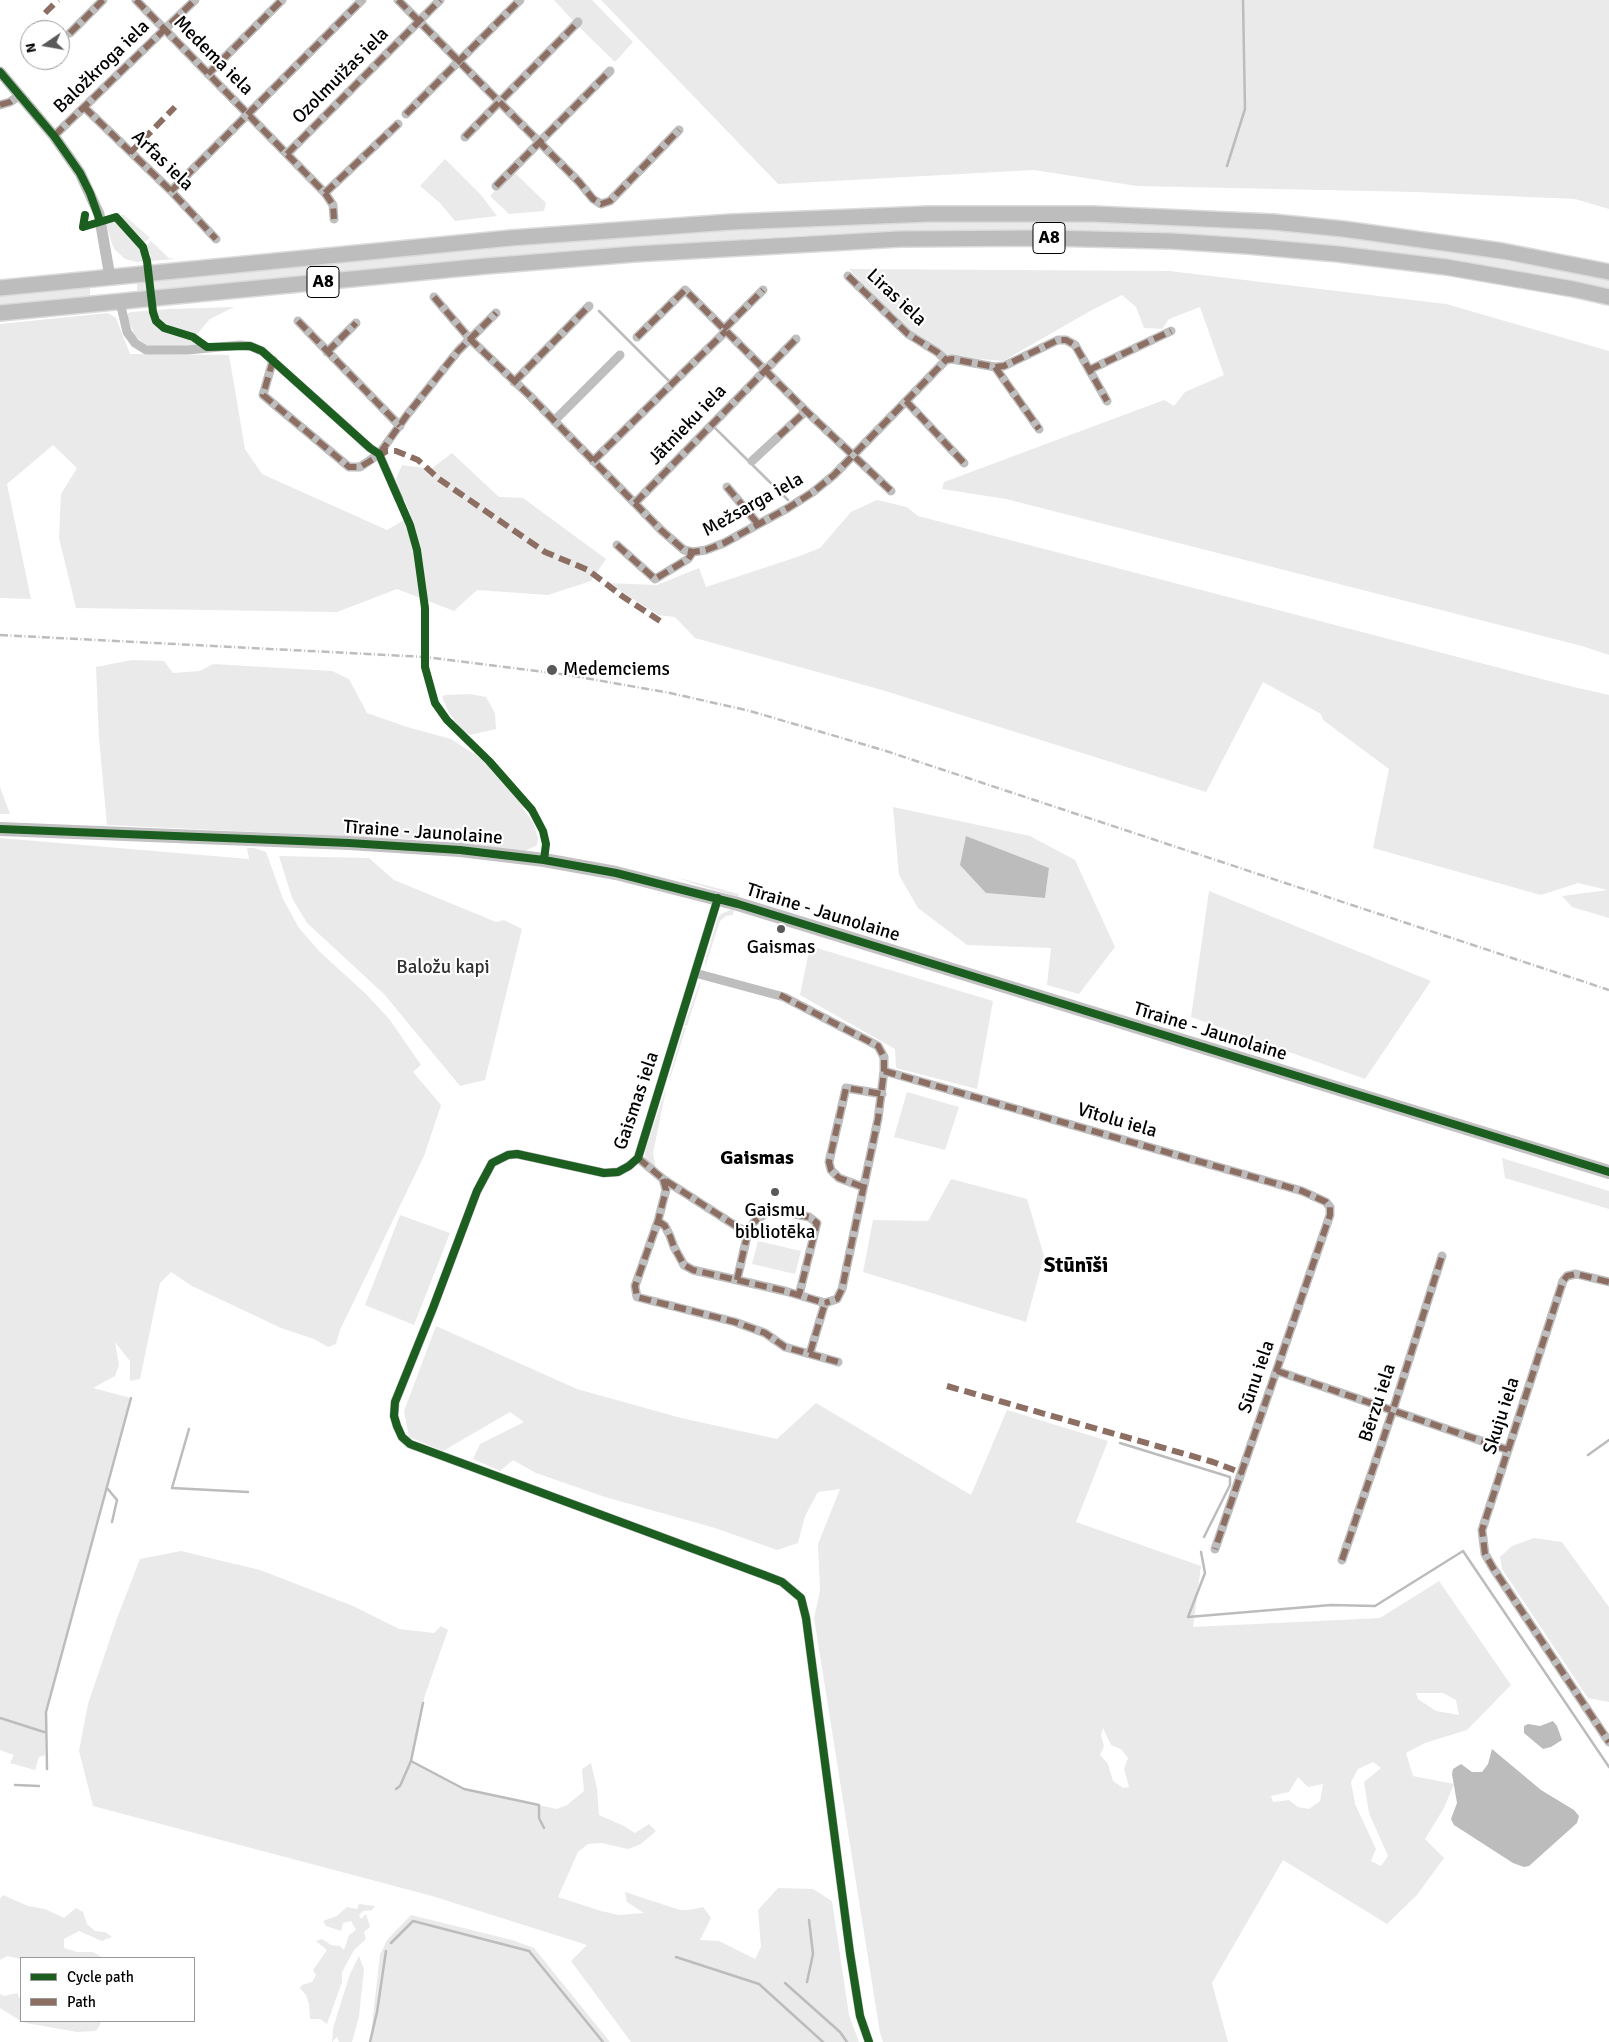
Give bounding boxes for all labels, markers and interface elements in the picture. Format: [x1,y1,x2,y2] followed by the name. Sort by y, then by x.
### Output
[168,11,258,101] street label: Medema iela
[49,16,155,118] street label: Baložkroga iela
[20,20,70,70] north arrow
[288,23,394,129] street label: Ozolmuižas iela
[21,41,40,55] text: N
[126,126,198,196] street label: Arfas iela
[1033,222,1065,254] road number: A8
[861,265,931,331] street label: Liras iela
[307,266,339,298] road number: A8
[644,380,732,470] street label: Jātnieku iela
[699,468,807,542] street label: Mežsarga iela
[563,659,670,681] place label: Medemciems
[545,663,559,677] marker: Medemciems
[343,816,503,850] street label: Tīraine - Jaunolaine
[743,879,903,947] street label: Tīraine - Jaunolaine
[775,923,787,935] marker: Gaismas
[747,937,815,959] place label: Gaismas
[396,957,490,979] park label: Baložu kapi
[1130,998,1290,1066] street label: Tīraine - Jaunolaine
[610,1049,664,1153] street label: Gaismas iela
[1074,1099,1160,1143] street label: Vītolu iela
[720,1147,794,1171] district label: Gaismas
[769,1186,781,1198] marker: Gaismu bibliotēka
[735,1200,815,1244] place label: Gaismu bibliotēka
[1044,1253,1108,1279] district label: Stūnīši
[1234,1337,1280,1417] street label: Sūnu iela
[1355,1361,1401,1445] street label: Bērzu iela
[1479,1375,1525,1457] street label: Skuju iela
[20,1957,195,2022] legend
[67,1968,134,1986] text: Cycle path
[67,1993,96,2011] text: Path

